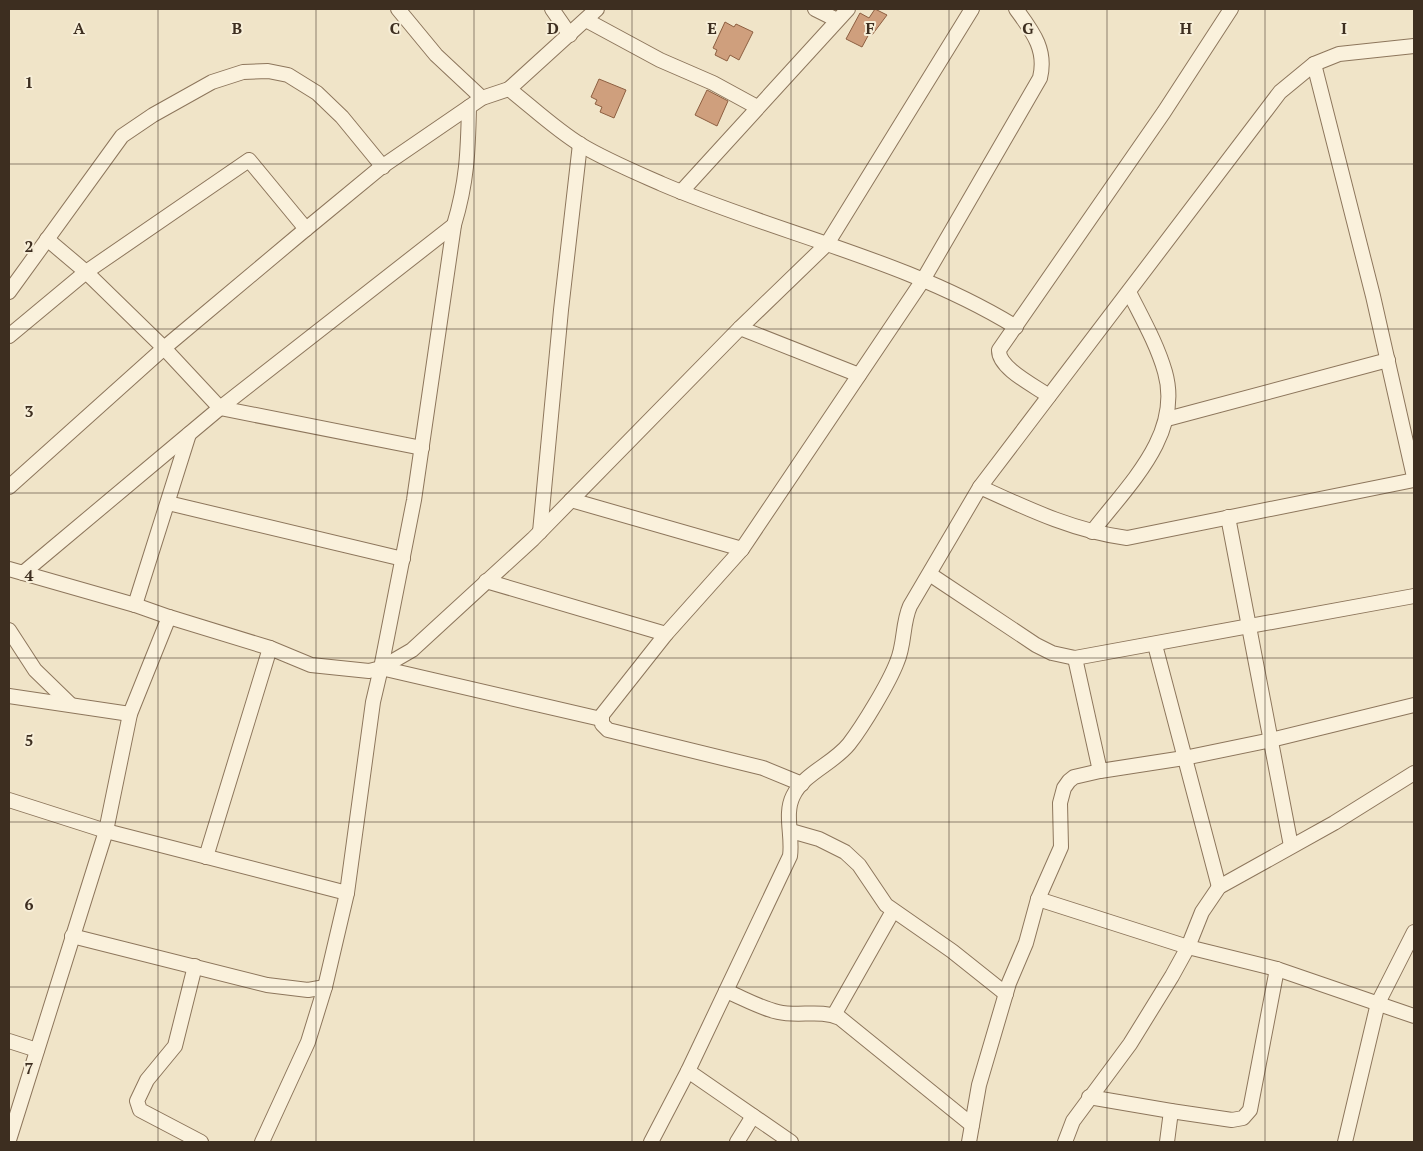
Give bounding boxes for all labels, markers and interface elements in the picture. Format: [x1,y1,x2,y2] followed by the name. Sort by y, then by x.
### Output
[73,17,85,39] text: A
[232,17,242,39] text: B
[390,17,400,39] text: C
[547,17,559,39] text: D
[707,17,717,39] text: E
[865,17,875,39] text: F
[1022,17,1034,39] text: G
[1180,17,1192,39] text: H
[1341,17,1347,39] text: I
[24,71,34,93] text: 1
[24,235,34,257] text: 2
[24,400,34,422] text: 3
[24,564,34,586] text: 4
[24,729,34,751] text: 5
[24,893,34,915] text: 6
[24,1057,34,1079] text: 7

